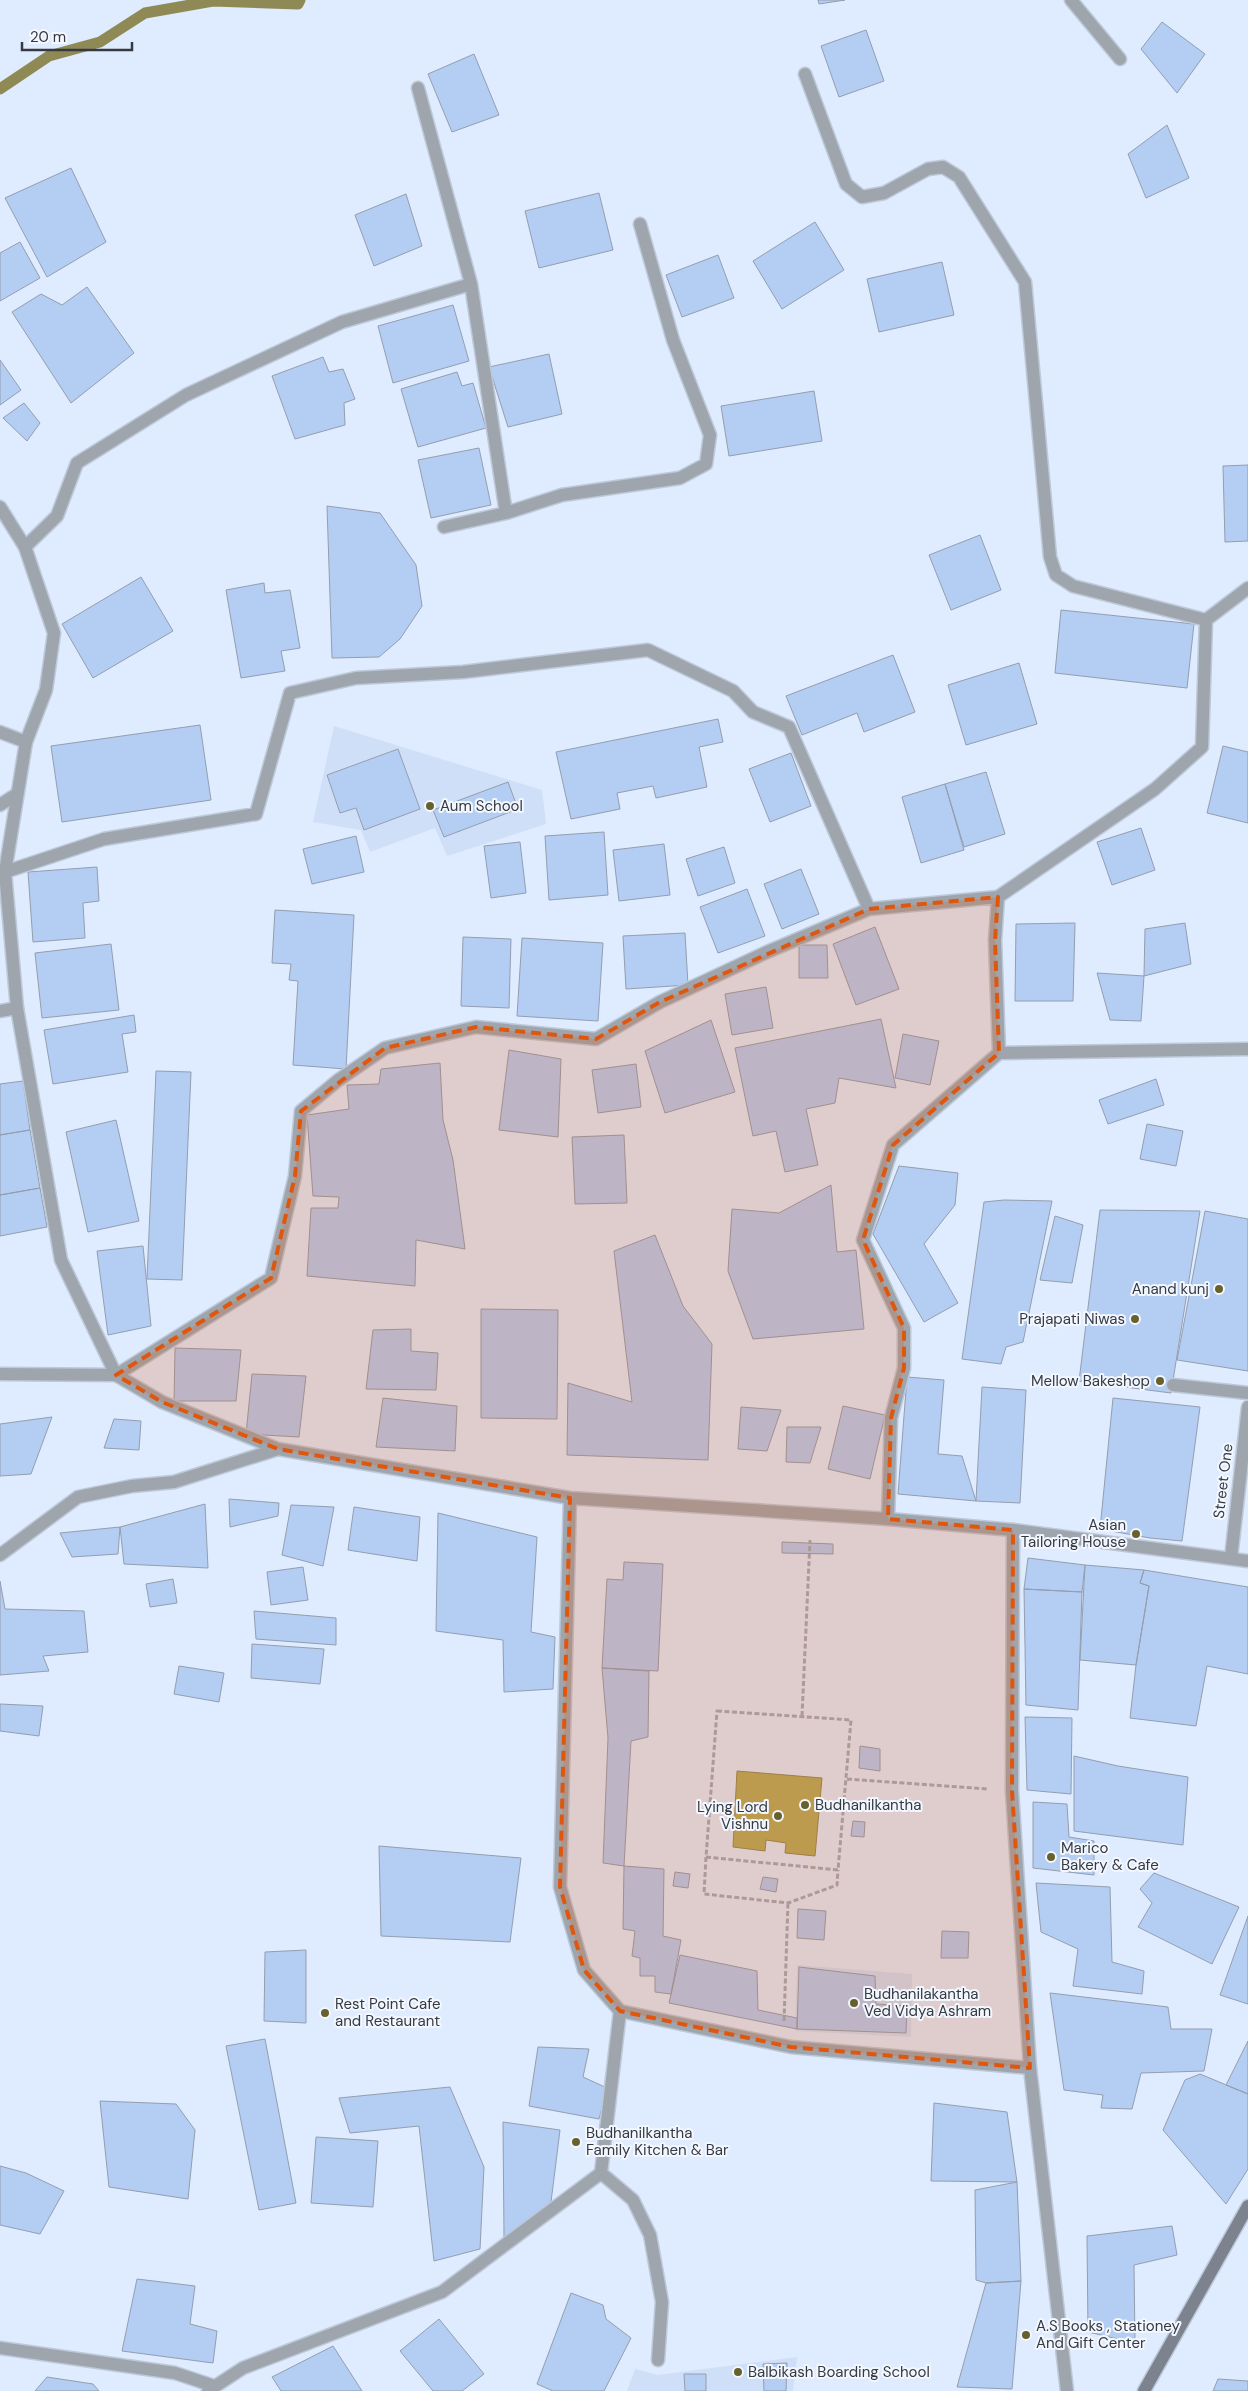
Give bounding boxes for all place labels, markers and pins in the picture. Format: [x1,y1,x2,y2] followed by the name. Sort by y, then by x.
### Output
[440,796,523,816] place label: Aum School
[424,800,436,812] marker: Aum School
[1132,1279,1209,1299] place label: Anand kunj
[1213,1283,1225,1295] marker: Anand kunj
[1019,1309,1125,1329] place label: Prajapati Niwas
[1129,1313,1141,1325] marker: Prajapati Niwas
[1031,1371,1150,1391] place label: Mellow Bakeshop
[1154,1375,1166,1387] marker: Mellow Bakeshop
[1021,1515,1126,1552] place label: Asian Tailoring House
[1130,1528,1142,1540] marker: Asian Tailoring House
[815,1795,921,1815] place label: Budhanilkantha
[697,1797,768,1834] place label: Lying Lord Vishnu
[799,1799,811,1811] marker: Budhanilkantha
[772,1810,784,1822] marker: Lying Lord Vishnu
[1061,1838,1159,1875] place label: Marico Bakery & Cafe
[1045,1851,1057,1863] marker: Marico Bakery & Cafe
[864,1984,991,2021] place label: Budhanilakantha Ved Vidya Ashram
[335,1994,441,2031] place label: Rest Point Cafe and Restaurant
[848,1997,860,2009] marker: Budhanilakantha Ved Vidya Ashram
[319,2007,331,2019] marker: Rest Point Cafe and Restaurant
[586,2123,729,2160] place label: Budhanilkantha Family Kitchen & Bar
[570,2136,582,2148] marker: Budhanilkantha Family Kitchen & Bar
[1036,2316,1181,2353] place label: A.S Books , Stationey And Gift Center
[1020,2329,1032,2341] marker: A.S Books , Stationey And Gift Center
[748,2362,930,2382] place label: Balbikash Boarding School
[732,2366,744,2378] marker: Balbikash Boarding School

